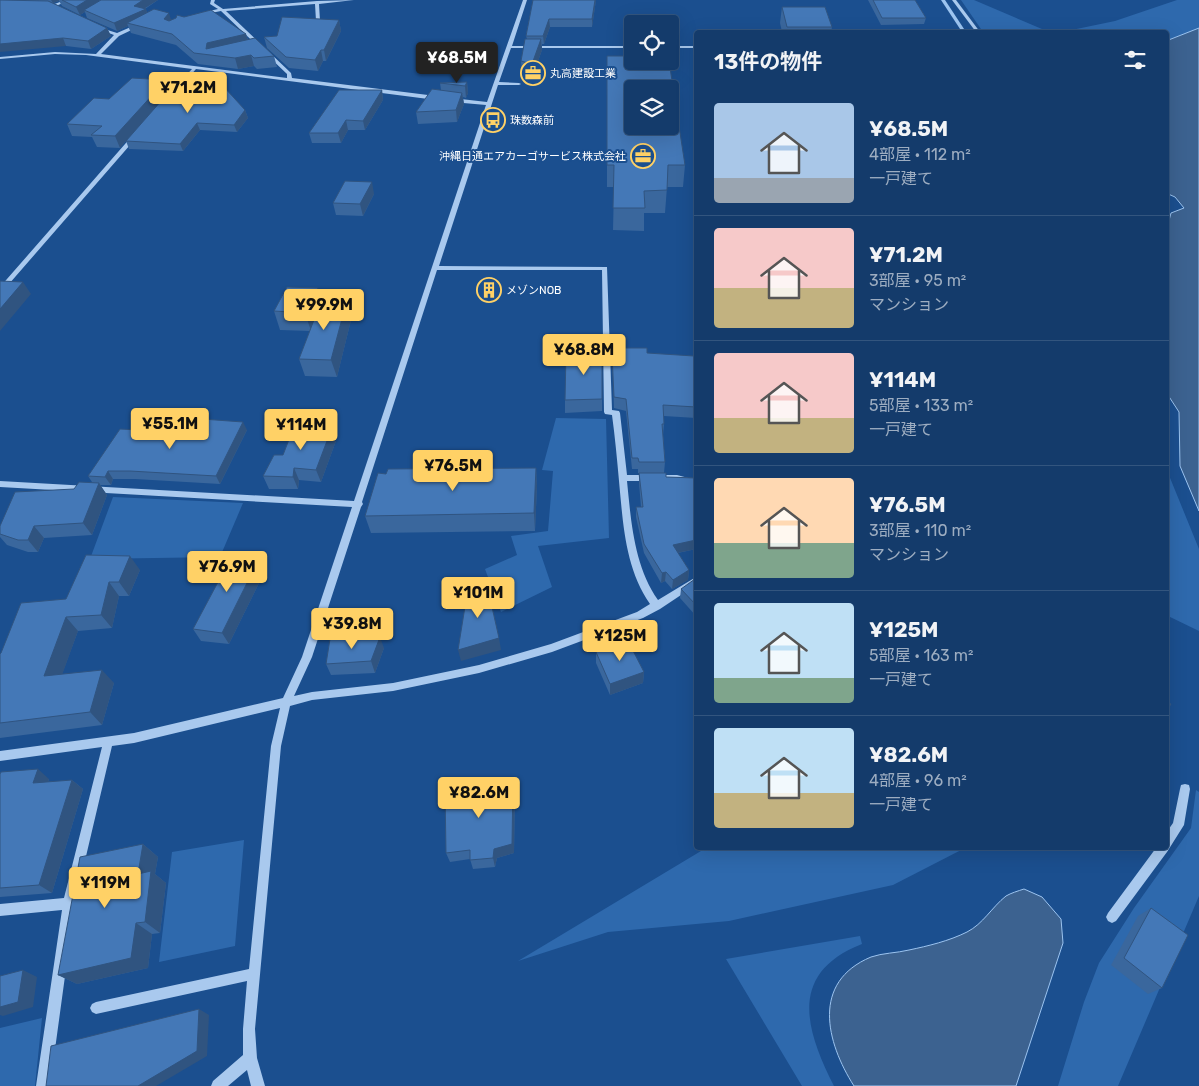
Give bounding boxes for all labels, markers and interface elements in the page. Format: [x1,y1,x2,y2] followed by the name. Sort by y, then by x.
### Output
[624,15,679,135] map controls
[624,15,679,70] button: locate
[416,42,498,84] pin: ¥68.5M
[1121,46,1149,74] icon: filters
[427,48,487,67] text: ¥68.5M
[714,49,822,74] text: 13件の物件
[520,60,546,86] office icon: 丸高建設工業
[550,67,616,80] place label: 丸高建設工業
[147,72,229,114] pin: ¥71.2M
[160,78,216,97] text: ¥71.2M
[624,80,679,135] button: layers
[480,107,506,133] bus stop icon: 珠数森前
[510,114,554,127] place label: 珠数森前
[869,116,948,141] text: ¥68.5M
[754,123,814,183] icon: home
[630,143,656,169] office icon: 沖縄日通エアカーゴサービス株式会社
[869,145,971,164] text: 4部屋 · 112 m²
[439,150,626,163] place label: 沖縄日通エアカーゴサービス株式会社
[869,169,933,188] text: 一戸建て
[869,242,943,267] text: ¥71.2M
[754,248,814,308] icon: home
[869,271,966,290] text: 3部屋 · 95 m²
[476,277,502,303] building icon: メゾンNOB
[506,284,561,297] place label: メゾンNOB
[283,288,365,331] pin: ¥99.9M
[295,295,353,314] text: ¥99.9M
[869,295,949,314] text: マンション
[543,334,625,376] pin: ¥68.8M
[554,340,614,359] text: ¥68.8M
[869,367,936,392] text: ¥114M
[754,373,814,433] icon: home
[869,396,973,415] text: 5部屋 · 133 m²
[129,408,211,450] pin: ¥55.1M
[266,408,336,451] pin: ¥114M
[142,414,198,433] text: ¥55.1M
[275,415,327,434] text: ¥114M
[869,420,933,439] text: 一戸建て
[412,450,494,492] pin: ¥76.5M
[424,456,482,475] text: ¥76.5M
[869,492,946,517] text: ¥76.5M
[754,498,814,558] icon: home
[869,521,971,540] text: 3部屋 · 110 m²
[869,545,949,564] text: マンション
[186,550,268,593] pin: ¥76.9M
[198,557,256,576] text: ¥76.9M
[443,576,513,619] pin: ¥101M
[452,583,504,602] text: ¥101M
[311,608,393,650] pin: ¥39.8M
[322,614,382,633] text: ¥39.8M
[869,617,939,642] text: ¥125M
[585,620,655,662] pin: ¥125M
[754,623,814,683] icon: home
[594,626,646,645] text: ¥125M
[869,646,973,665] text: 5部屋 · 163 m²
[869,670,933,689] text: 一戸建て
[869,742,948,767] text: ¥82.6M
[754,748,814,808] icon: home
[869,771,967,790] text: 4部屋 · 96 m²
[438,776,520,819] pin: ¥82.6M
[449,783,509,802] text: ¥82.6M
[869,795,933,814] text: 一戸建て
[70,866,140,909] pin: ¥119M
[80,873,130,892] text: ¥119M

